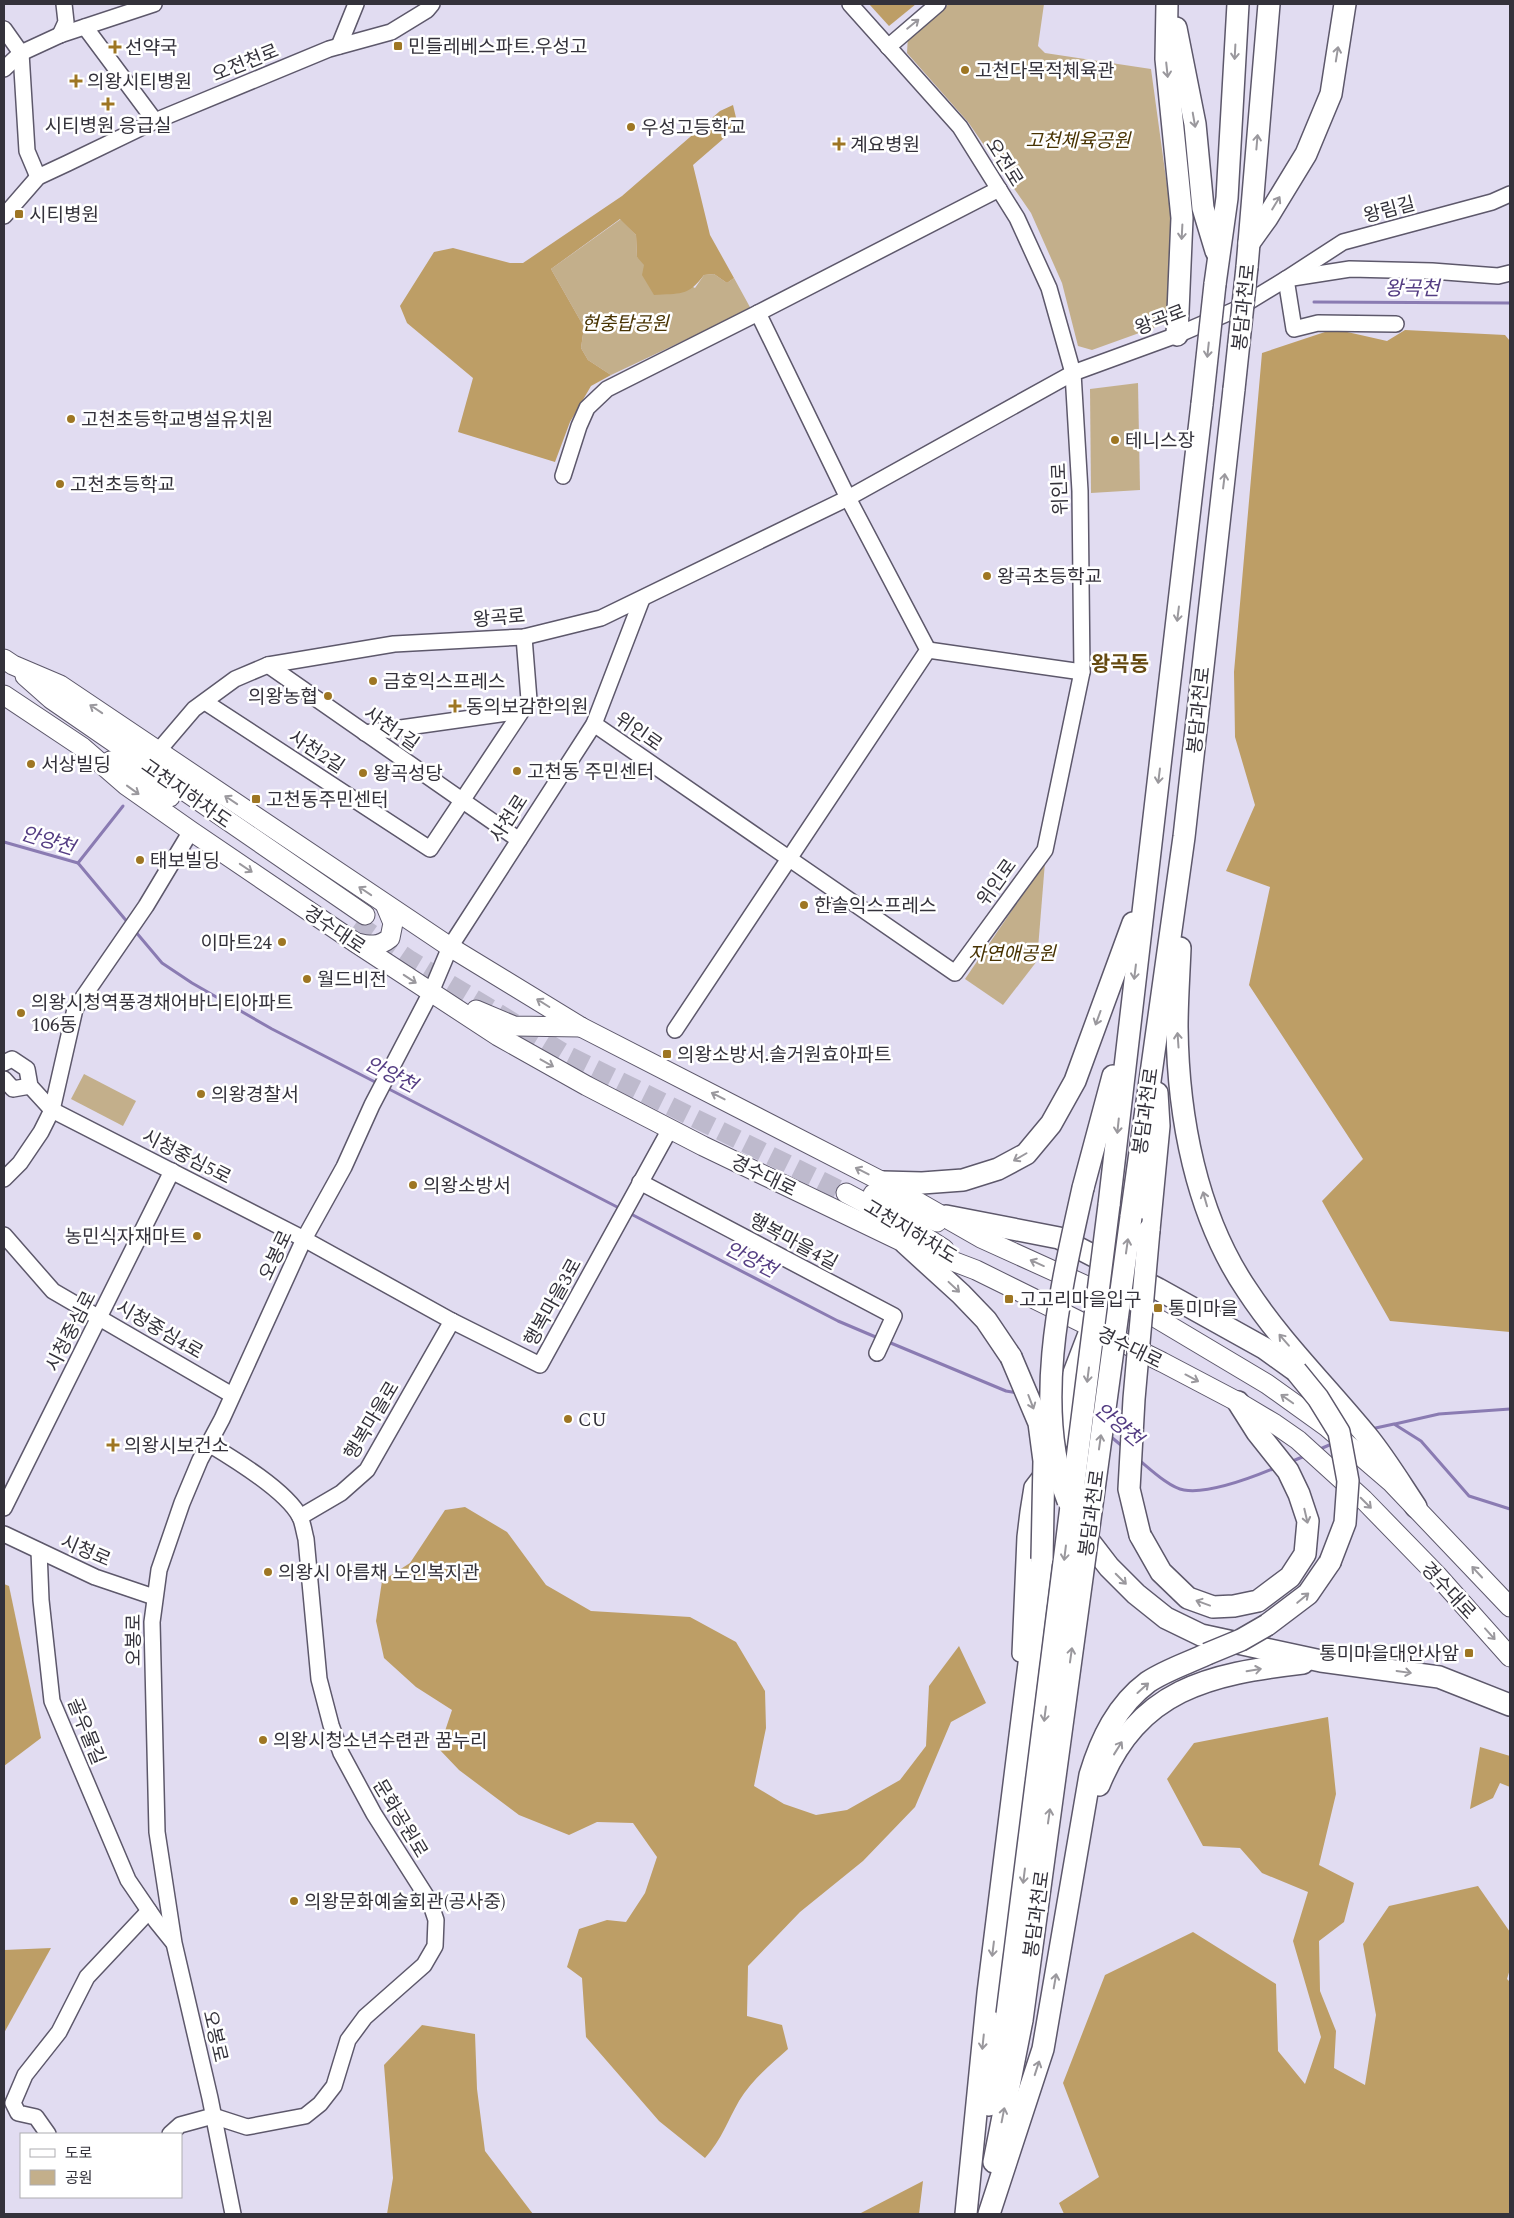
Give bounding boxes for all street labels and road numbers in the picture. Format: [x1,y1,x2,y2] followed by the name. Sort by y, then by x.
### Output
[208,37,283,90] street label: 오전천로
[978,133,1030,193] street label: 오전로
[1360,190,1418,231] street label: 왕림길
[1226,262,1263,352] street label: 봉담과천로
[1131,297,1190,343] street label: 왕곡로
[1045,462,1076,516] street label: 위인로
[472,602,527,635] street label: 왕곡로
[1181,665,1218,755] street label: 봉담과천로
[357,700,425,759] street label: 사천1길
[608,705,668,759] street label: 위인로
[282,723,350,781] street label: 사천2길
[135,752,237,836] street label: 고천지하차도
[483,789,536,849] street label: 사천로
[970,853,1024,913] street label: 위인로
[297,899,371,962] street label: 경수대로
[1126,1066,1167,1157] street label: 봉담과천로
[137,1122,236,1192] street label: 시청중심5로
[726,1148,801,1205] street label: 경수대로
[858,1193,963,1272] street label: 고천지하차도
[744,1207,843,1278] street label: 행복마을4길
[252,1226,301,1286] street label: 오봉로
[517,1253,589,1352] street label: 행복마을3로
[39,1286,104,1377] street label: 시청중심로
[110,1294,208,1367] street label: 시청중심4로
[1092,1320,1167,1377] street label: 경수대로
[337,1376,407,1466] street label: 행복마을로
[1072,1468,1113,1559] street label: 봉담과천로
[56,1528,115,1575] street label: 시청로
[1413,1556,1482,1626] street label: 경수대로
[120,1614,149,1666] street label: 오봉로
[59,1694,112,1769] street label: 골우물길
[365,1774,435,1864] street label: 문화공원로
[1017,1869,1058,1960] street label: 봉담과천로
[195,2008,235,2065] street label: 오봉로

